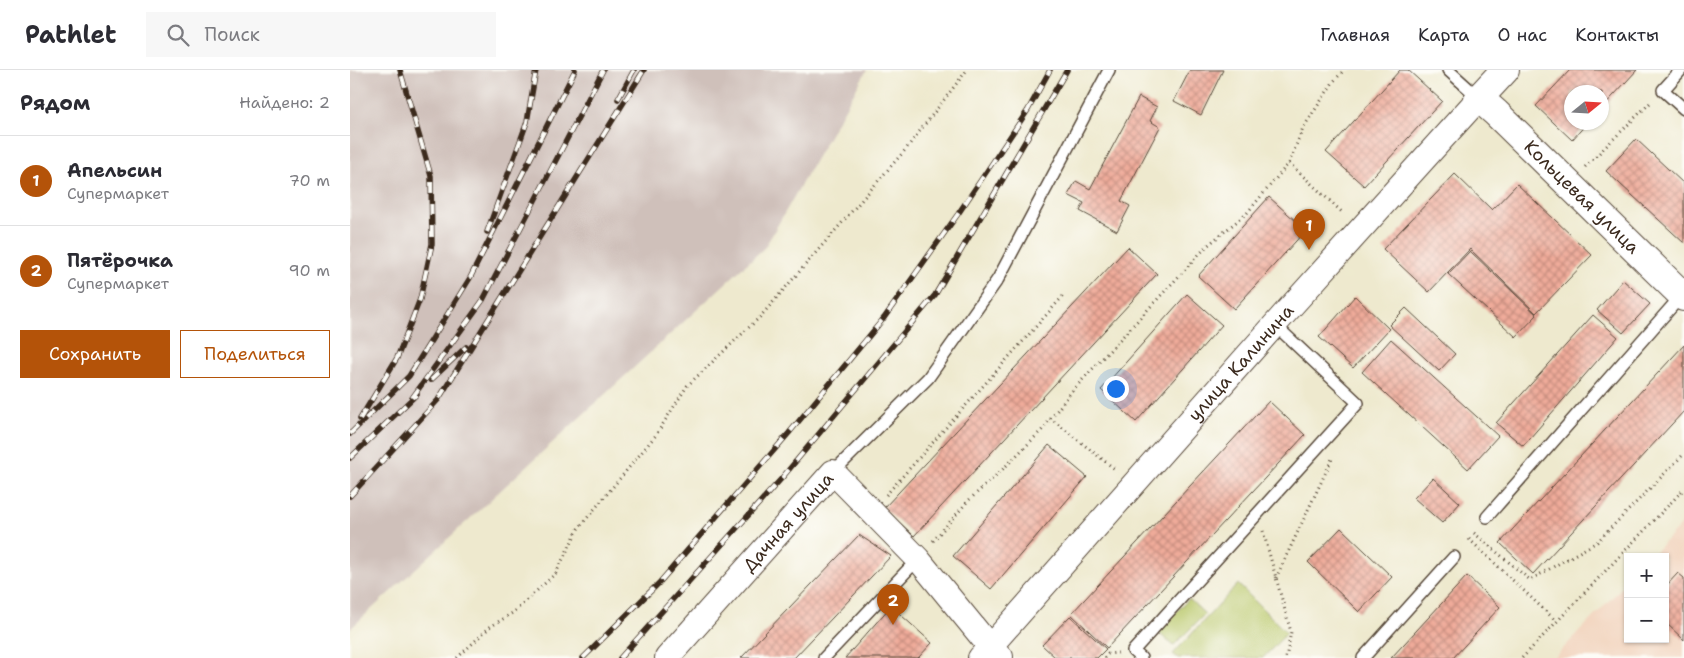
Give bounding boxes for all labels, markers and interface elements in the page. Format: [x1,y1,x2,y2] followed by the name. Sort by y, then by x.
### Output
[146,12,496,57] search box
[25,19,116,51] text: Pathlet
[164,21,192,49] icon: search
[204,22,260,47] text: Поиск
[1320,23,1390,47] text: Главная
[1418,23,1470,47] text: Карта
[1498,23,1547,47] text: О нас
[1575,23,1659,47] text: Контакты
[1564,85,1609,130] north arrow
[20,89,90,117] text: Рядом
[239,92,330,113] text: Найдено: 2
[1519,135,1645,259] street label: Кольцевая улица
[67,158,162,183] text: Апельсин
[32,170,40,191] text: 1
[289,170,330,191] text: 70 m
[67,183,169,204] text: Супермаркет
[1293,209,1325,250] pin: 1
[67,248,173,273] text: Пятёрочка
[30,260,42,281] text: 2
[289,260,330,281] text: 90 m
[67,273,169,294] text: Супермаркет
[1183,299,1299,427] street label: улица Калинина
[20,330,170,378] button: Сохранить
[180,330,330,378] button: Поделиться
[1103,376,1129,402] your location
[737,467,839,577] street label: Дачная улица
[1624,553,1669,643] map controls
[1624,553,1669,598] button: +
[877,584,909,625] pin: 2
[1624,598,1669,643] button: −

